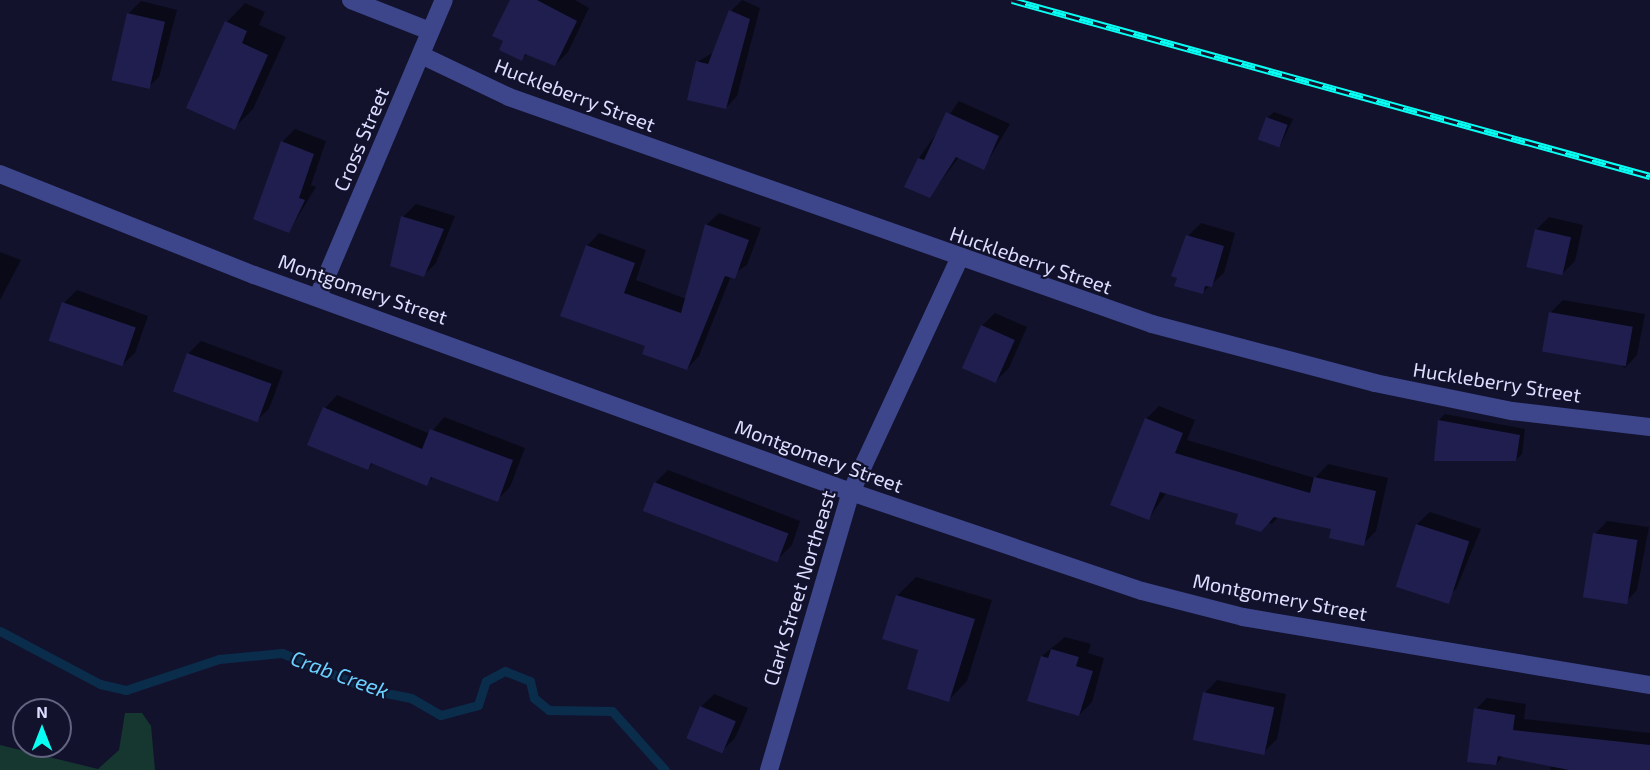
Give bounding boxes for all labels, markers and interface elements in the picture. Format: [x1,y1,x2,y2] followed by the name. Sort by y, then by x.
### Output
[491,53,659,137] street label: Huckleberry Street
[328,83,394,195] street label: Cross Street
[947,221,1115,299] street label: Huckleberry Street
[275,249,451,329] street label: Montgomery Street
[1411,357,1583,407] street label: Huckleberry Street
[732,414,906,498] street label: Montgomery Street
[758,487,840,689] street label: Clark Street Northeast
[1191,568,1369,626] street label: Montgomery Street
[288,645,392,703] water label: Crab Creek
[12,698,72,758] north arrow
[36,702,48,721] text: N

